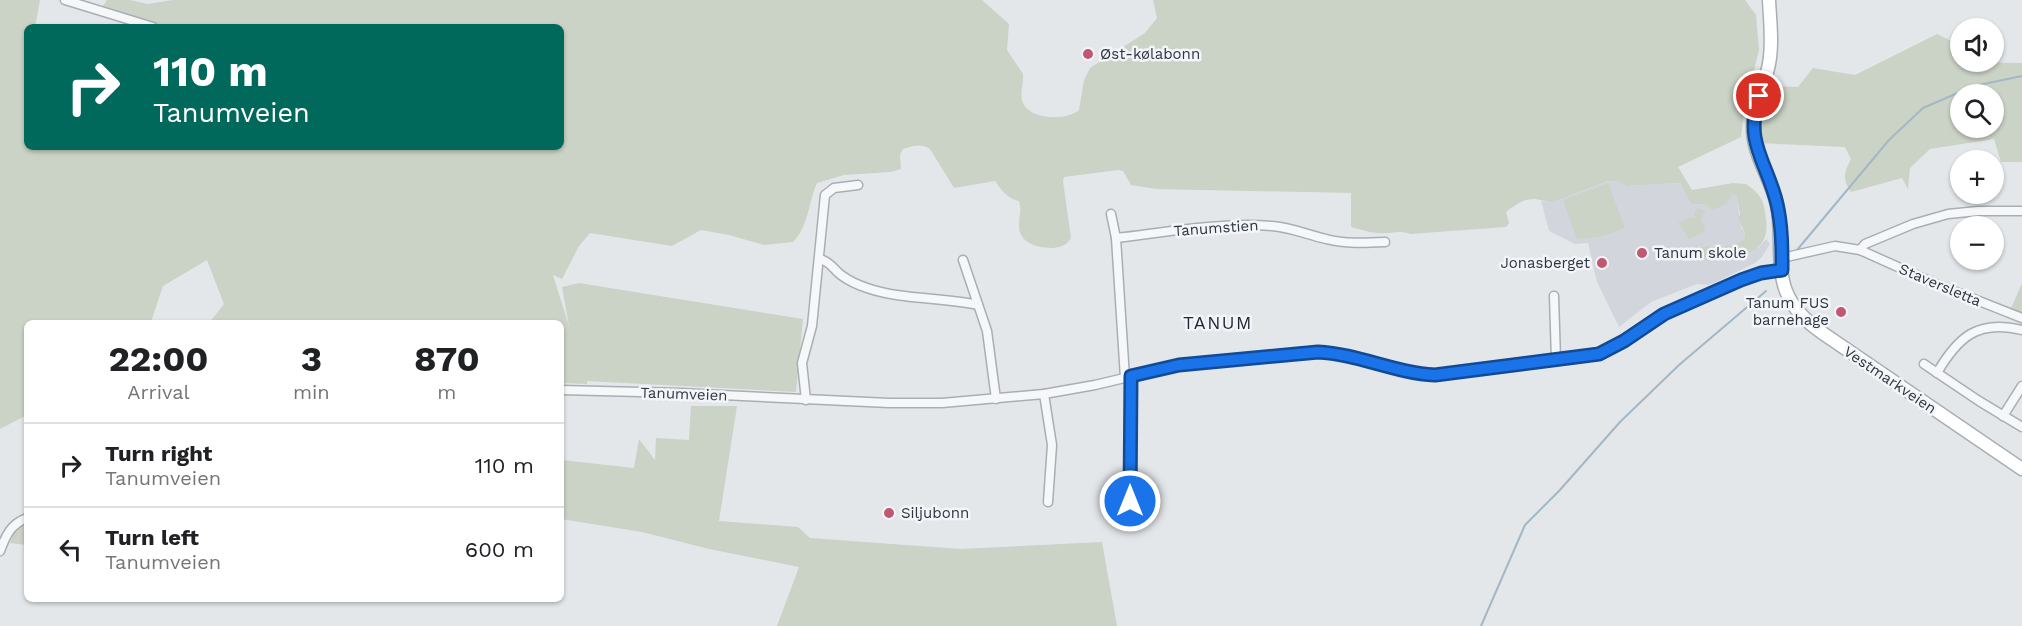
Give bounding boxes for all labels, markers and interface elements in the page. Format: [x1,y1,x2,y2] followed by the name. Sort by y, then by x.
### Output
[1950,18,2004,270] map controls
[1950,18,2004,72] button: sound
[1100,45,1200,63] place label: Øst-kølabonn
[153,47,268,96] text: 110 m
[1081,47,1095,61] marker: Øst-kølabonn
[54,48,132,126] icon: right
[1733,70,1784,121] pin
[1742,79,1775,112] icon: arrive
[1950,84,2004,138] button: search
[153,97,310,129] text: Tanumveien
[1950,150,2004,204] button: +
[1173,216,1259,240] street label: Tanumstien
[1950,216,2004,270] button: −
[1654,244,1746,262] place label: Tanum skole
[1635,246,1649,260] marker: Tanum skole
[1500,254,1591,272] place label: Jonasberget
[1595,256,1609,270] marker: Jonasberget
[1896,260,1984,311] street label: Staversletta
[1746,294,1829,329] place label: Tanum FUS barnehage
[1834,305,1848,319] marker: Tanum FUS barnehage
[1183,312,1253,333] district label: TANUM
[108,338,209,380] text: 22:00
[301,338,322,380] text: 3
[414,338,480,380] text: 870
[1840,342,1940,418] street label: Vestmarkveien
[127,380,190,404] text: Arrival
[293,380,330,404] text: min
[437,380,456,404] text: m
[640,383,728,405] street label: Tanumveien
[105,441,212,466] text: Turn right
[54,449,87,482] icon: right
[475,453,534,478] text: 110 m
[105,466,221,490] text: Tanumveien
[1098,469,1162,533] position arrow
[901,504,969,522] place label: Siljubonn
[882,506,896,520] marker: Siljubonn
[105,525,199,550] text: Turn left
[54,533,87,566] icon: left
[465,537,534,562] text: 600 m
[105,550,221,574] text: Tanumveien

